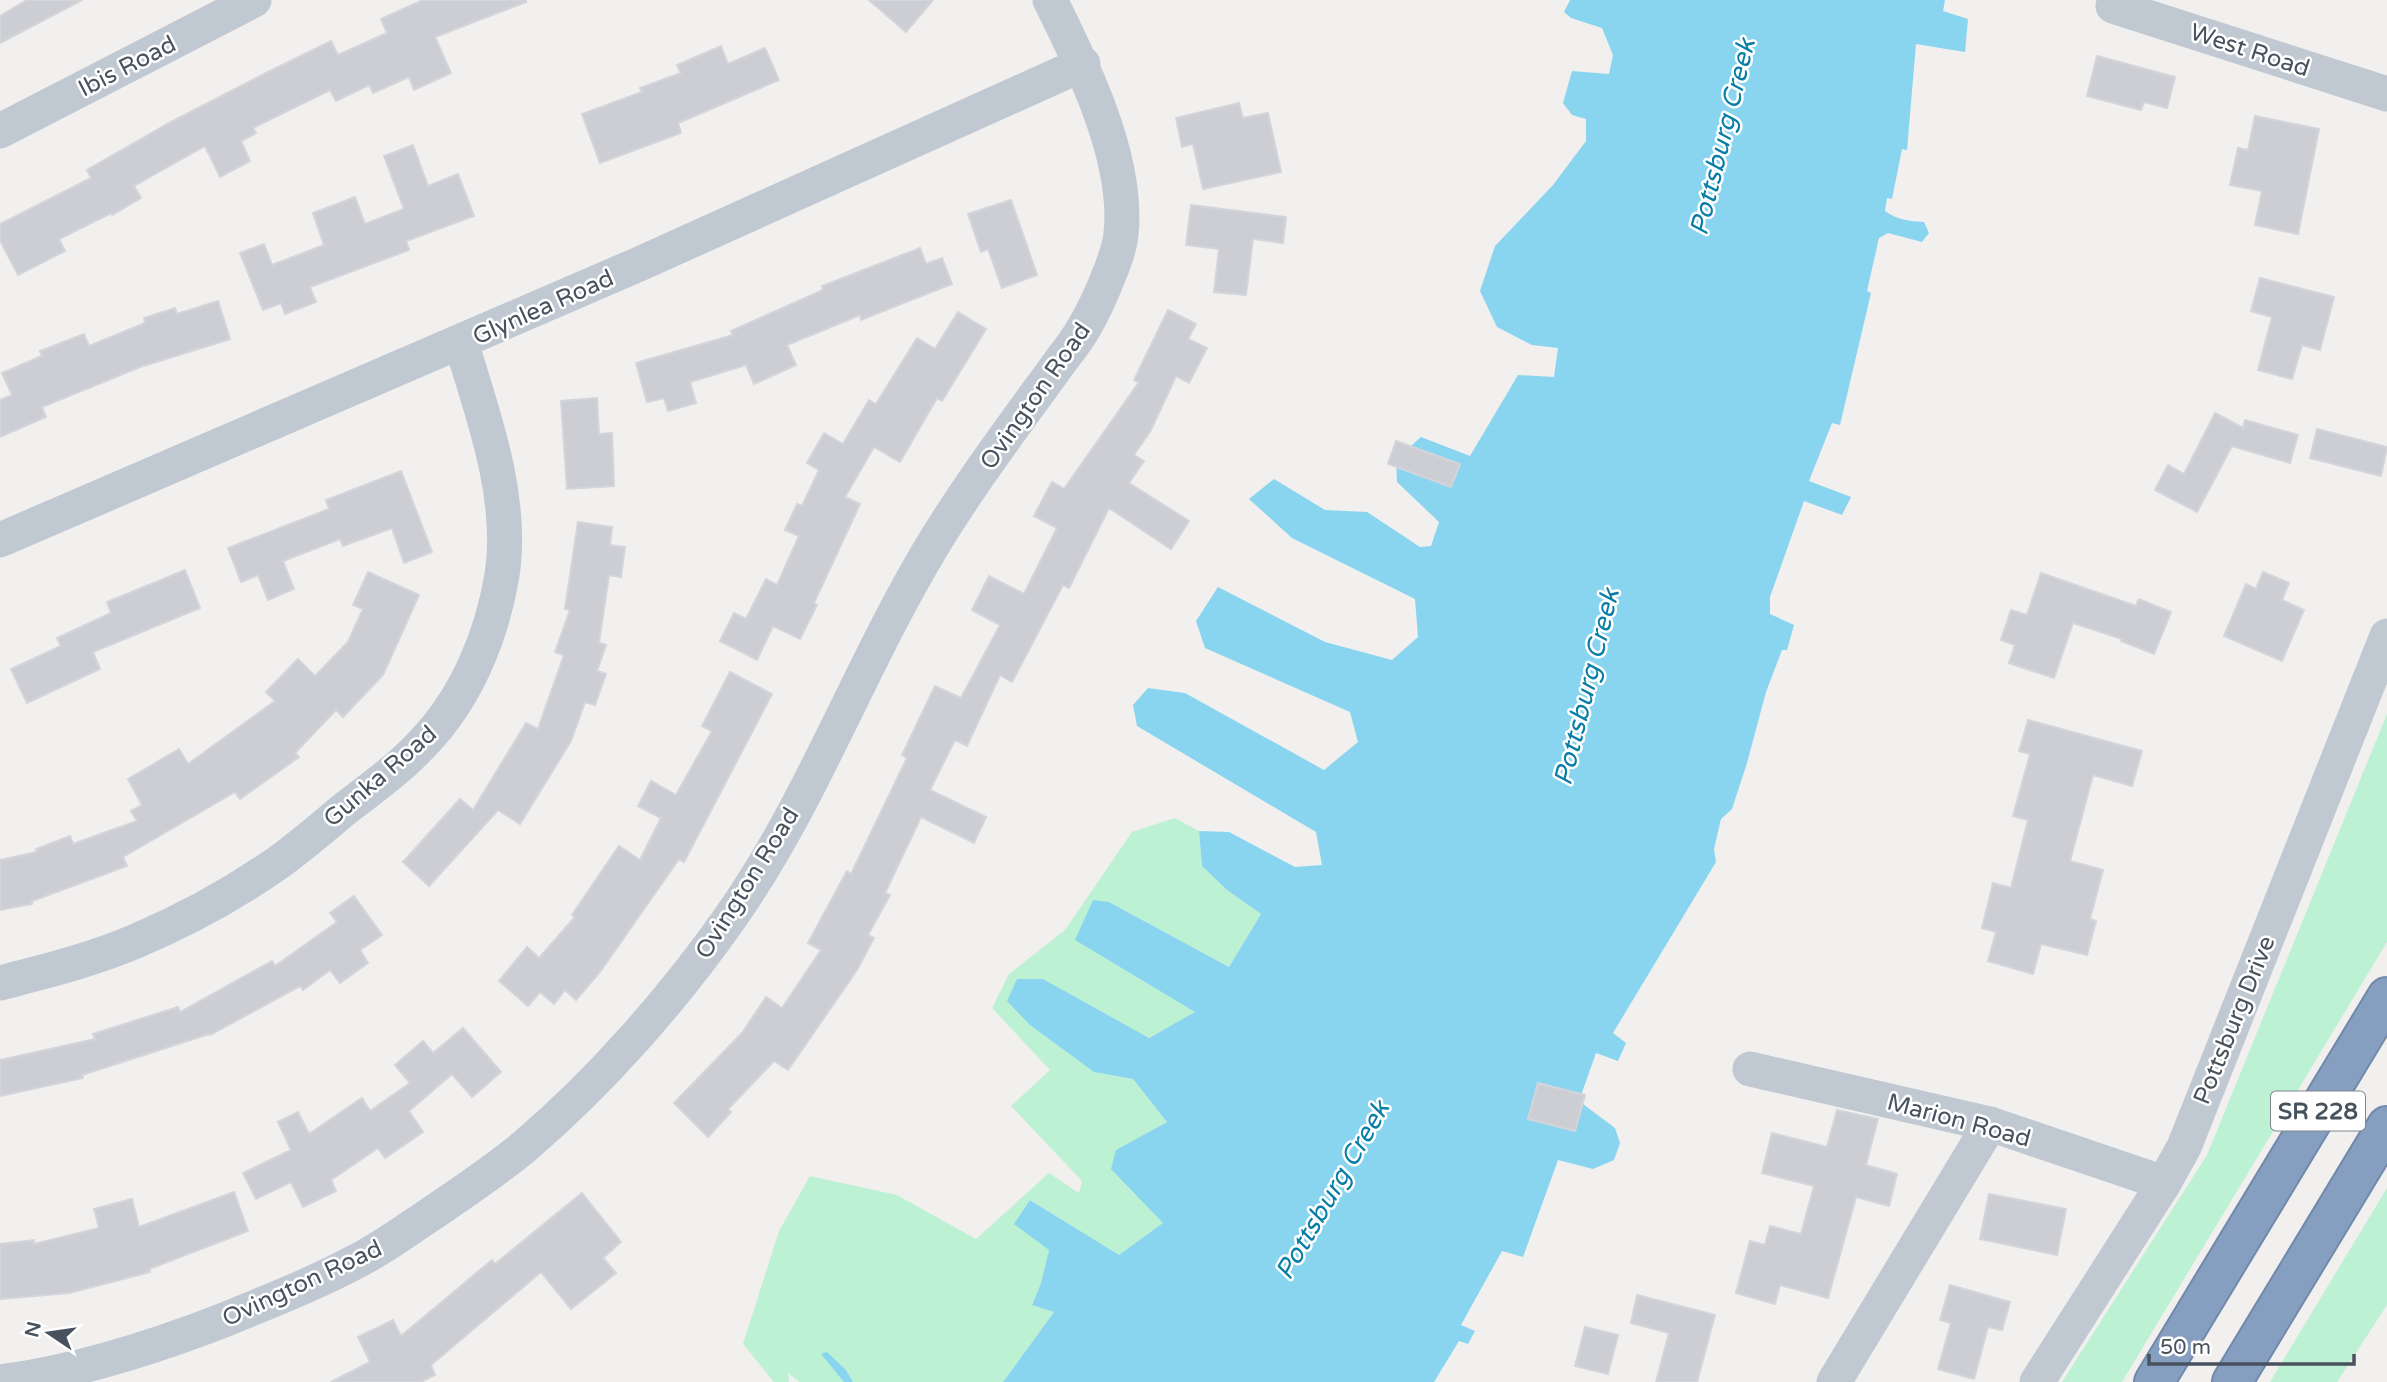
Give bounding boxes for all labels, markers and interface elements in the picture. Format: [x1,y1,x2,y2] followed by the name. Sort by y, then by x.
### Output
[2186,18,2313,83] street label: West Road
[74,30,181,103] street label: Ibis Road
[1683,34,1762,238] water label: Pottsburg Creek
[468,263,618,351] street label: Glynlea Road
[974,317,1097,475] street label: Ovington Road
[1547,584,1626,788] water label: Pottsburg Creek
[318,719,443,833] street label: Gunka Road
[689,802,805,964] street label: Ovington Road
[2187,932,2281,1109] street label: Pottsburg Drive
[1884,1087,2034,1154] street label: Marion Road
[2271,1092,2365,1130] road number: SR 228
[1269,1094,1397,1285] water label: Pottsburg Creek
[218,1234,387,1333] street label: Ovington Road
[14,1298,84,1368] north arrow
[21,1319,46,1339] text: N
[2149,1322,2354,1366] scale bar
[2160,1335,2211,1360] text: 50 m

